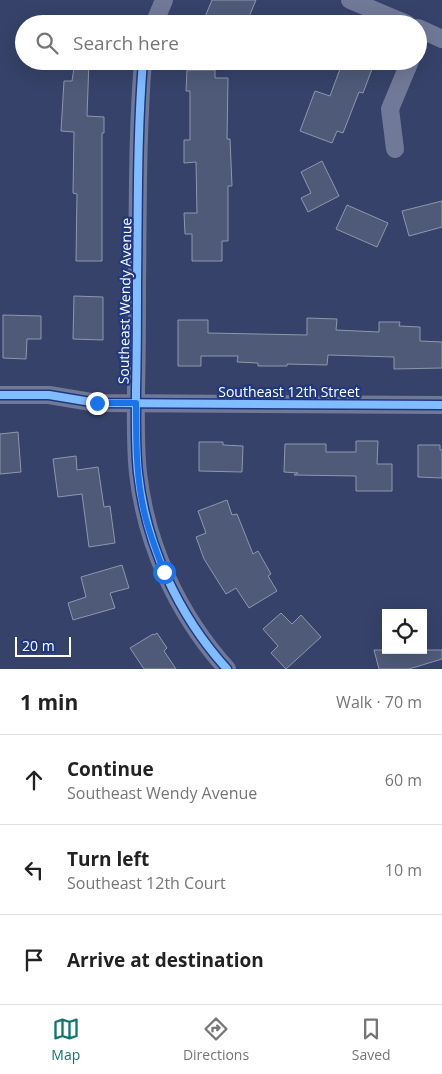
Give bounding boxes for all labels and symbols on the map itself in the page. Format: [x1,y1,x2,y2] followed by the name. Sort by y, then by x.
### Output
[114,217,135,384] street label: Southeast Wendy Avenue
[218,382,360,401] street label: Southeast 12th Street
[86,392,109,415] route end
[153,561,176,584] route start
[15,634,71,657] scale bar

